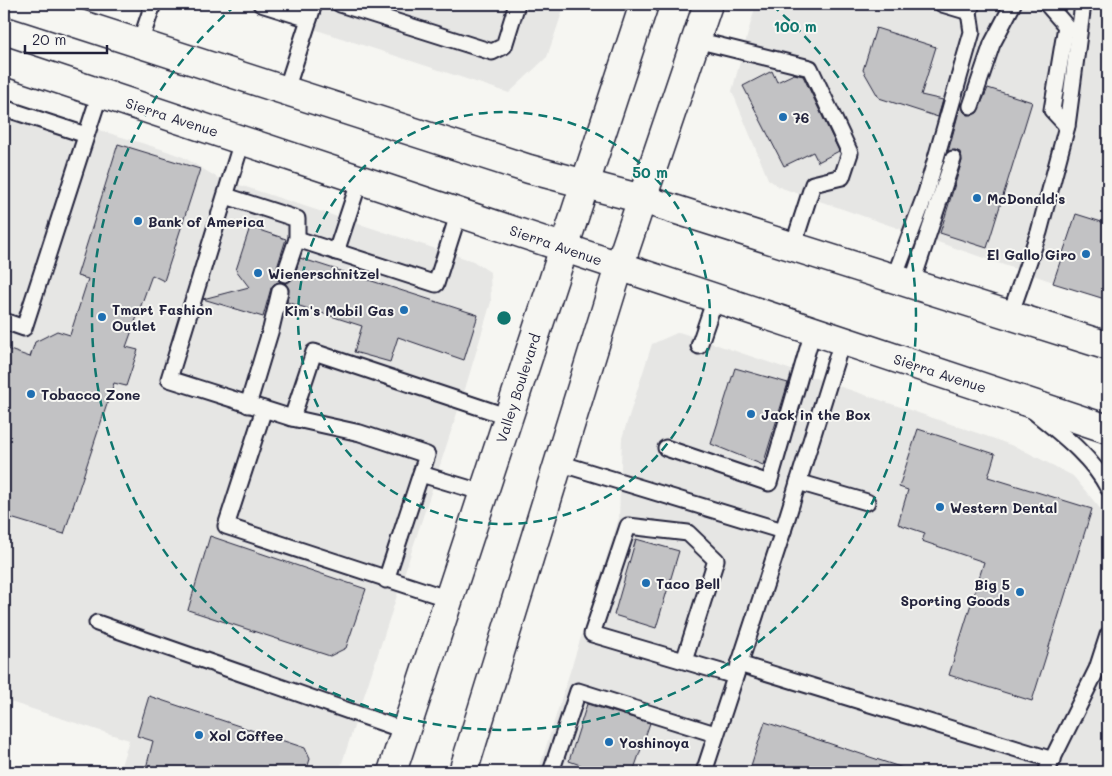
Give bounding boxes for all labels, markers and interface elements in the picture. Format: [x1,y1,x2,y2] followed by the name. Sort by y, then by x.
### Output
[773,16,817,36] text: 100 m
[25,22,108,54] scale bar
[32,29,66,49] text: 20 m
[123,93,221,141] street label: Sierra Avenue
[793,108,809,127] place label: 76
[777,111,789,123] marker: 76
[632,162,668,182] text: 50 m
[987,189,1065,208] place label: McDonald's
[971,192,983,204] marker: McDonald's
[148,212,265,231] place label: Bank of America
[132,215,144,227] marker: Bank of America
[507,220,605,270] street label: Sierra Avenue
[986,245,1076,264] place label: El Gallo Giro
[1080,248,1092,260] marker: El Gallo Giro
[268,264,379,283] place label: Wienerschnitzel
[252,267,264,279] marker: Wienerschnitzel
[112,300,213,335] place label: Tmart Fashion Outlet
[284,301,394,320] place label: Kim's Mobil Gas
[398,304,410,316] marker: Kim's Mobil Gas
[495,309,513,327] centre of rings
[96,311,108,323] marker: Tmart Fashion Outlet
[491,331,545,445] street label: Valley Boulevard
[891,349,989,397] street label: Sierra Avenue
[41,385,140,404] place label: Tobacco Zone
[25,388,37,400] marker: Tobacco Zone
[761,405,871,424] place label: Jack in the Box
[745,408,757,420] marker: Jack in the Box
[950,498,1057,517] place label: Western Dental
[934,501,946,513] marker: Western Dental
[656,574,720,593] place label: Taco Bell
[901,575,1010,610] place label: Big 5 Sporting Goods
[640,577,652,589] marker: Taco Bell
[1014,586,1026,598] marker: Big 5 Sporting Goods
[209,726,283,745] place label: Xol Coffee
[193,729,205,741] marker: Xol Coffee
[619,733,690,752] place label: Yoshinoya
[603,736,615,748] marker: Yoshinoya

